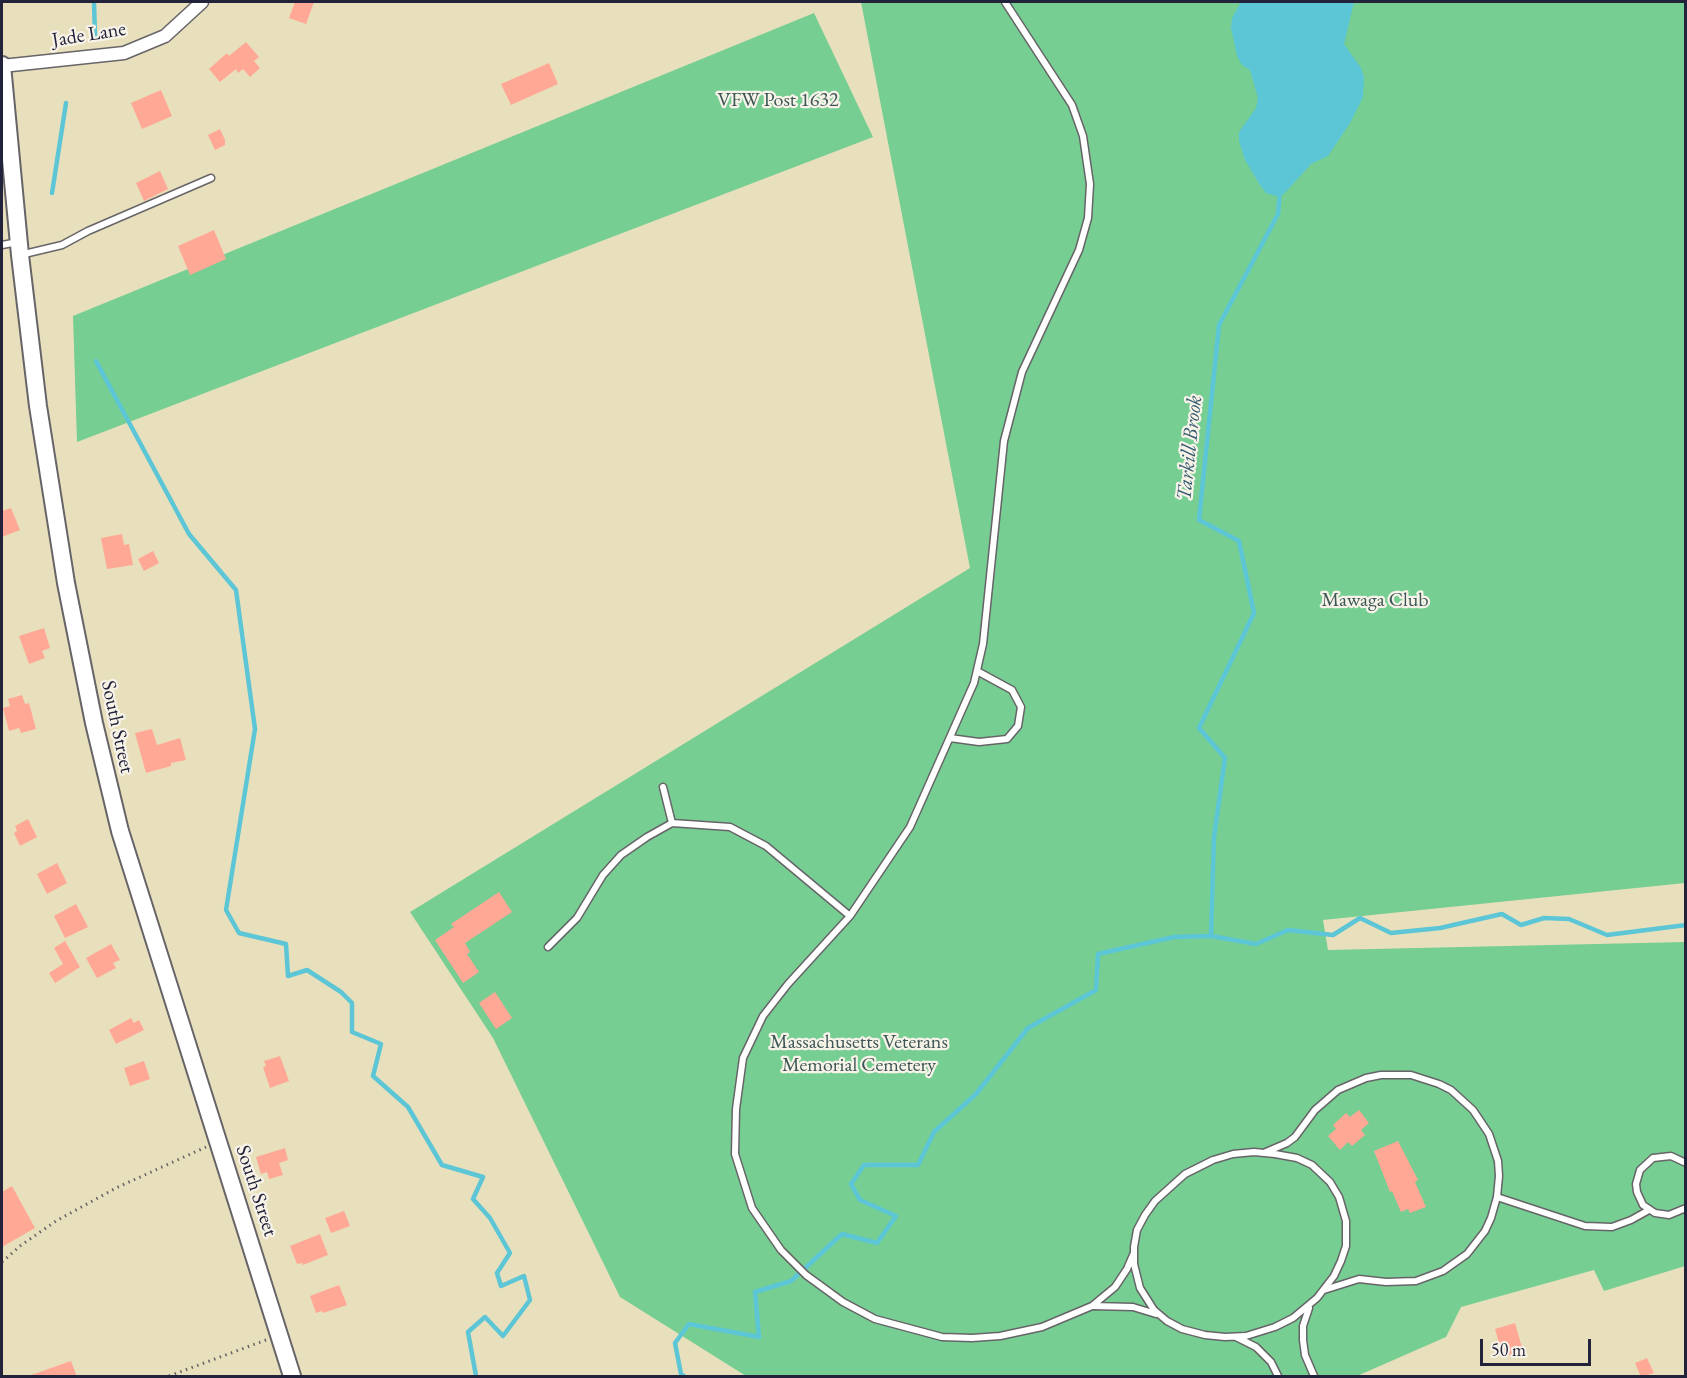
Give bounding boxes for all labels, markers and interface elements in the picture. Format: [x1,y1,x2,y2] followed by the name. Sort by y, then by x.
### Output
[50,17,128,53] street label: Jade Lane
[717,89,839,113] park label: VFW Post 1632
[1172,394,1208,502] water label: Tarkill Brook
[1321,589,1429,613] park label: Mawaga Club
[95,678,139,776] street label: South Street
[770,1031,948,1078] park label: Massachusetts Veterans Memorial Cemetery
[230,1142,282,1240] street label: South Street
[1483,1327,1594,1365] scale bar
[1491,1338,1526,1361] text: 50 m

